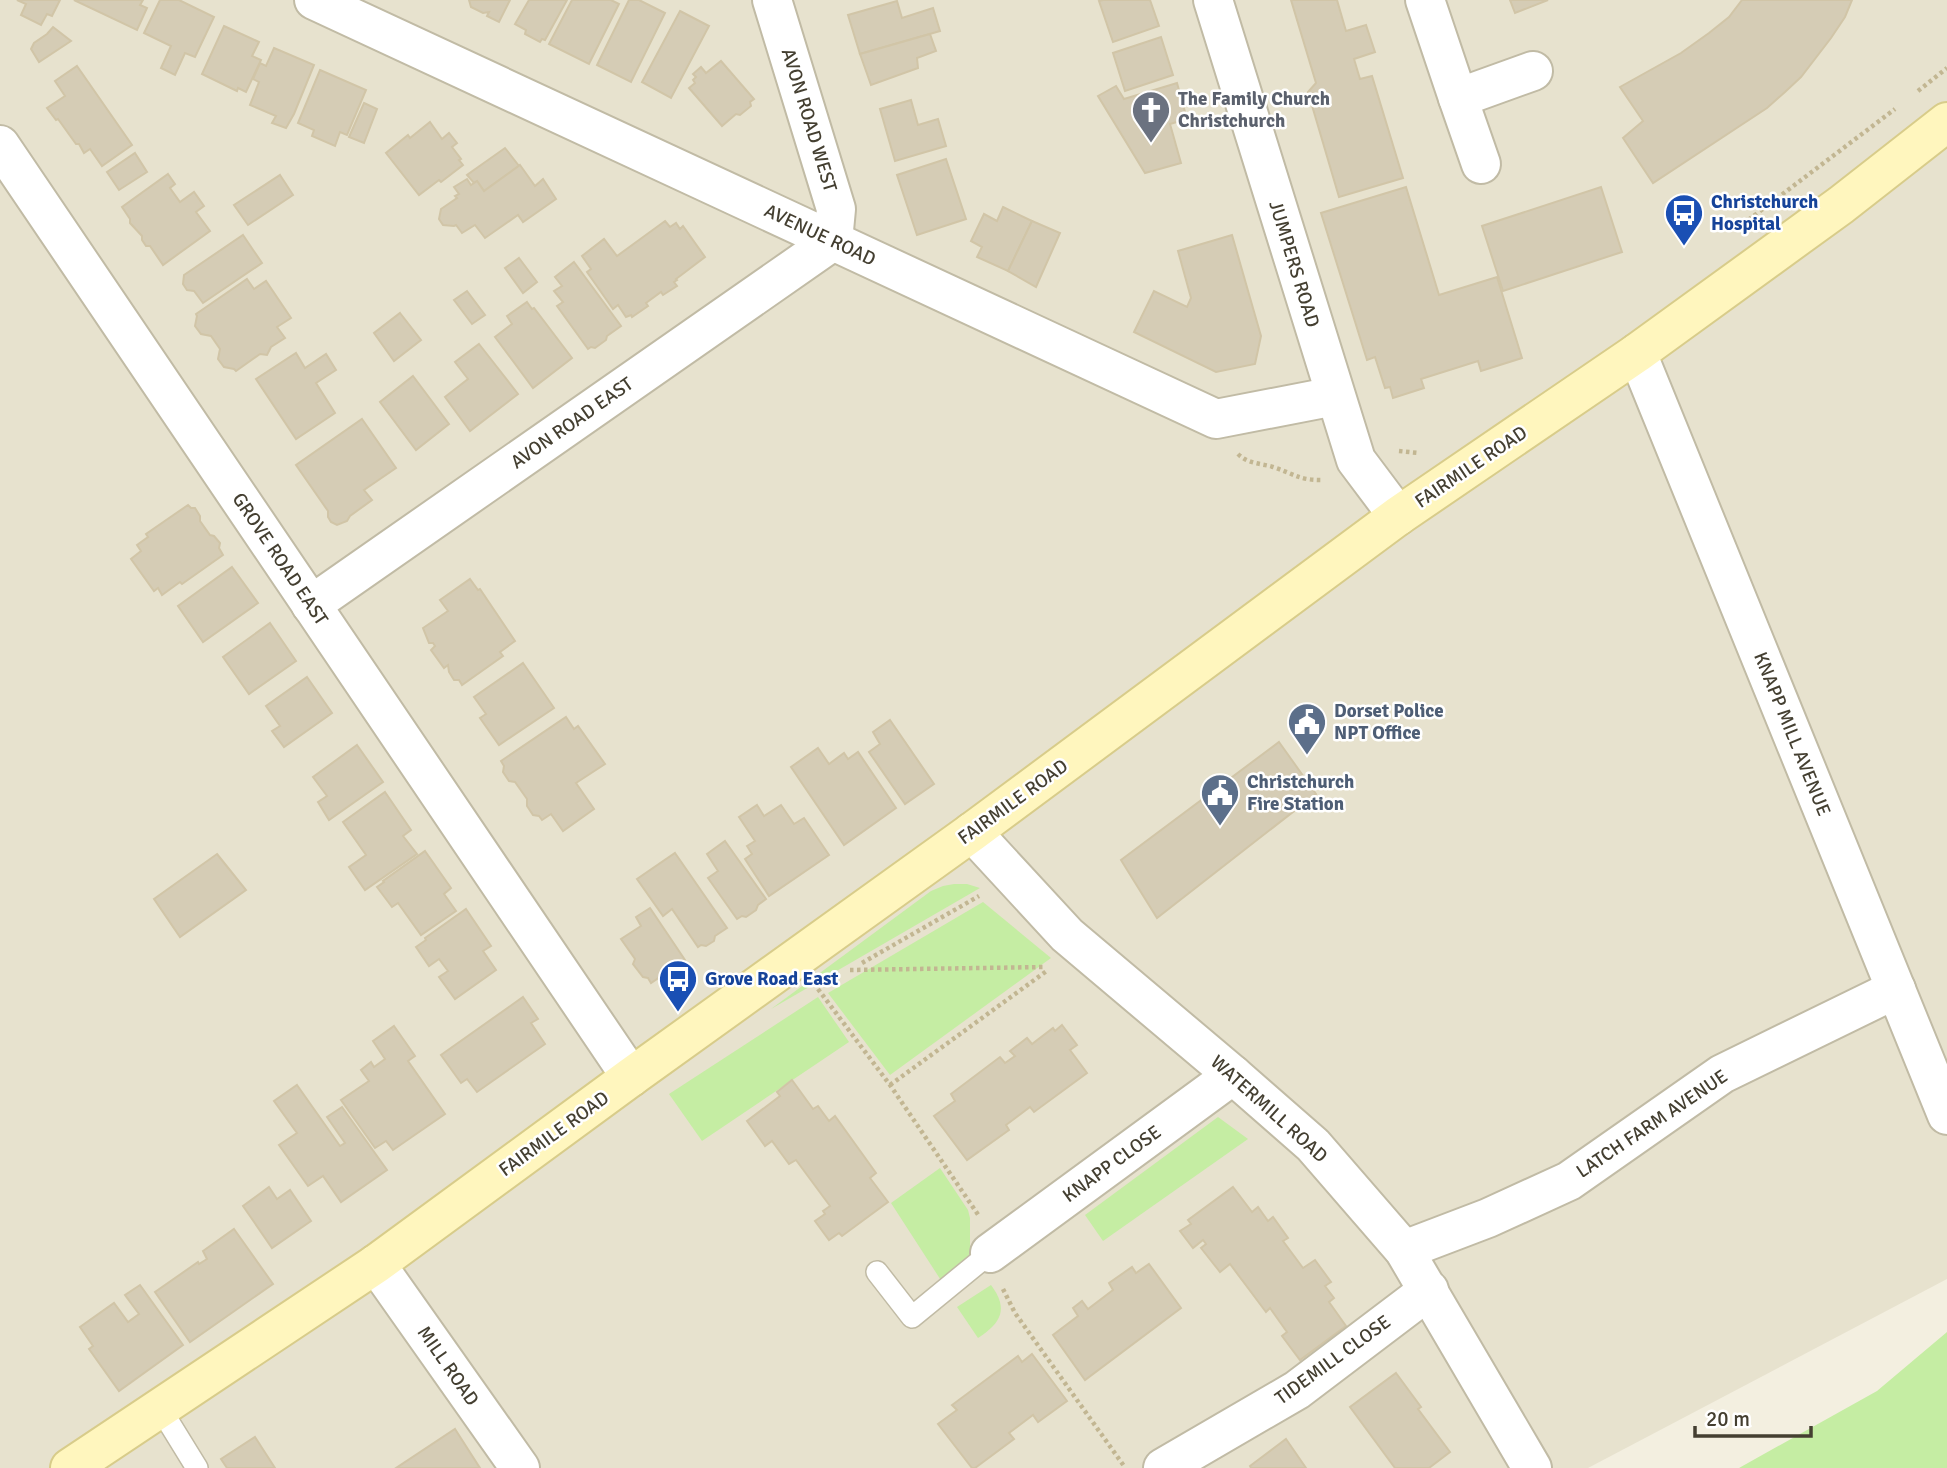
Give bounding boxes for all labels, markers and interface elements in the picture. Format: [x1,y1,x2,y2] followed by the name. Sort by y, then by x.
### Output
[776,45,842,195] street label: AVON ROAD WEST
[1178,87,1330,133] place label: The Family Church Christchurch
[1130,89,1172,144] church icon: The Family Church Christchurch
[1711,190,1818,236] place label: Christchurch Hospital
[1663,192,1705,247] bus stop icon: Christchurch Hospital
[1263,198,1325,330] street label: JUMPERS ROAD
[760,199,880,271] street label: AVENUE ROAD
[506,371,638,474] street label: AVON ROAD EAST
[1410,421,1532,513] street label: FAIRMILE ROAD
[227,488,334,630] street label: GROVE ROAD EAST
[1748,648,1836,820] street label: KNAPP MILL AVENUE
[1334,699,1444,745] place label: Dorset Police NPT Office
[1286,701,1328,756] public building icon: Dorset Police NPT Office
[953,754,1073,850] street label: FAIRMILE ROAD
[1247,770,1354,816] place label: Christchurch Fire Station
[1199,772,1241,827] public building icon: Christchurch Fire Station
[657,958,699,1013] bus stop icon: Grove Road East
[705,967,839,991] place label: Grove Road East
[1205,1050,1333,1168] street label: WATERMILL ROAD
[1572,1064,1732,1184] street label: LATCH FARM AVENUE
[494,1086,614,1182] street label: FAIRMILE ROAD
[1058,1120,1166,1208] street label: KNAPP CLOSE
[1270,1310,1396,1410] street label: TIDEMILL CLOSE
[412,1321,484,1411] street label: MILL ROAD
[1695,1394,1811,1438] scale bar
[1706,1406,1750,1432] text: 20 m

